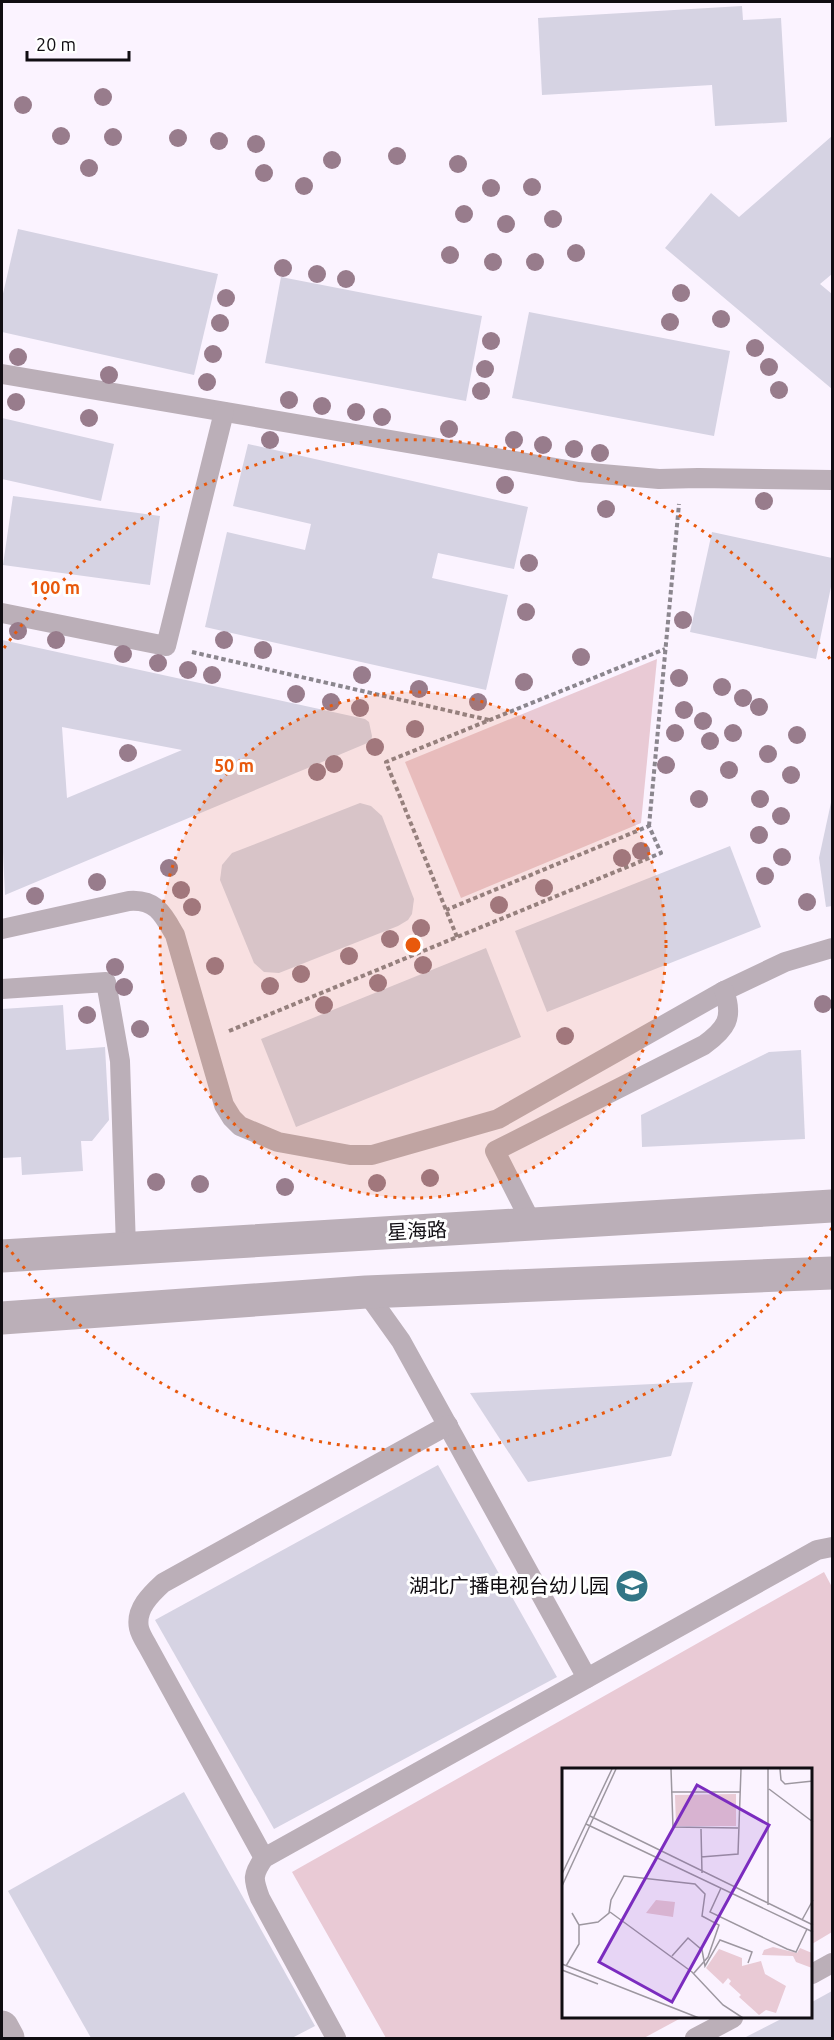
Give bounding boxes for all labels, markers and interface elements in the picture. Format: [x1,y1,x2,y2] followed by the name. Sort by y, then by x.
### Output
[27,24,129,62] scale bar
[36,34,76,54] text: 20 m
[30,577,80,597] text: 100 m
[214,755,254,775] text: 50 m
[403,935,423,955] centre of rings
[386,1217,448,1244] street label: 星海路
[614,1568,650,1604] school or university icon: 湖北广播电视台幼儿园
[409,1574,609,1597] place label: 湖北广播电视台幼儿园
[562,1768,813,2019] inset map

